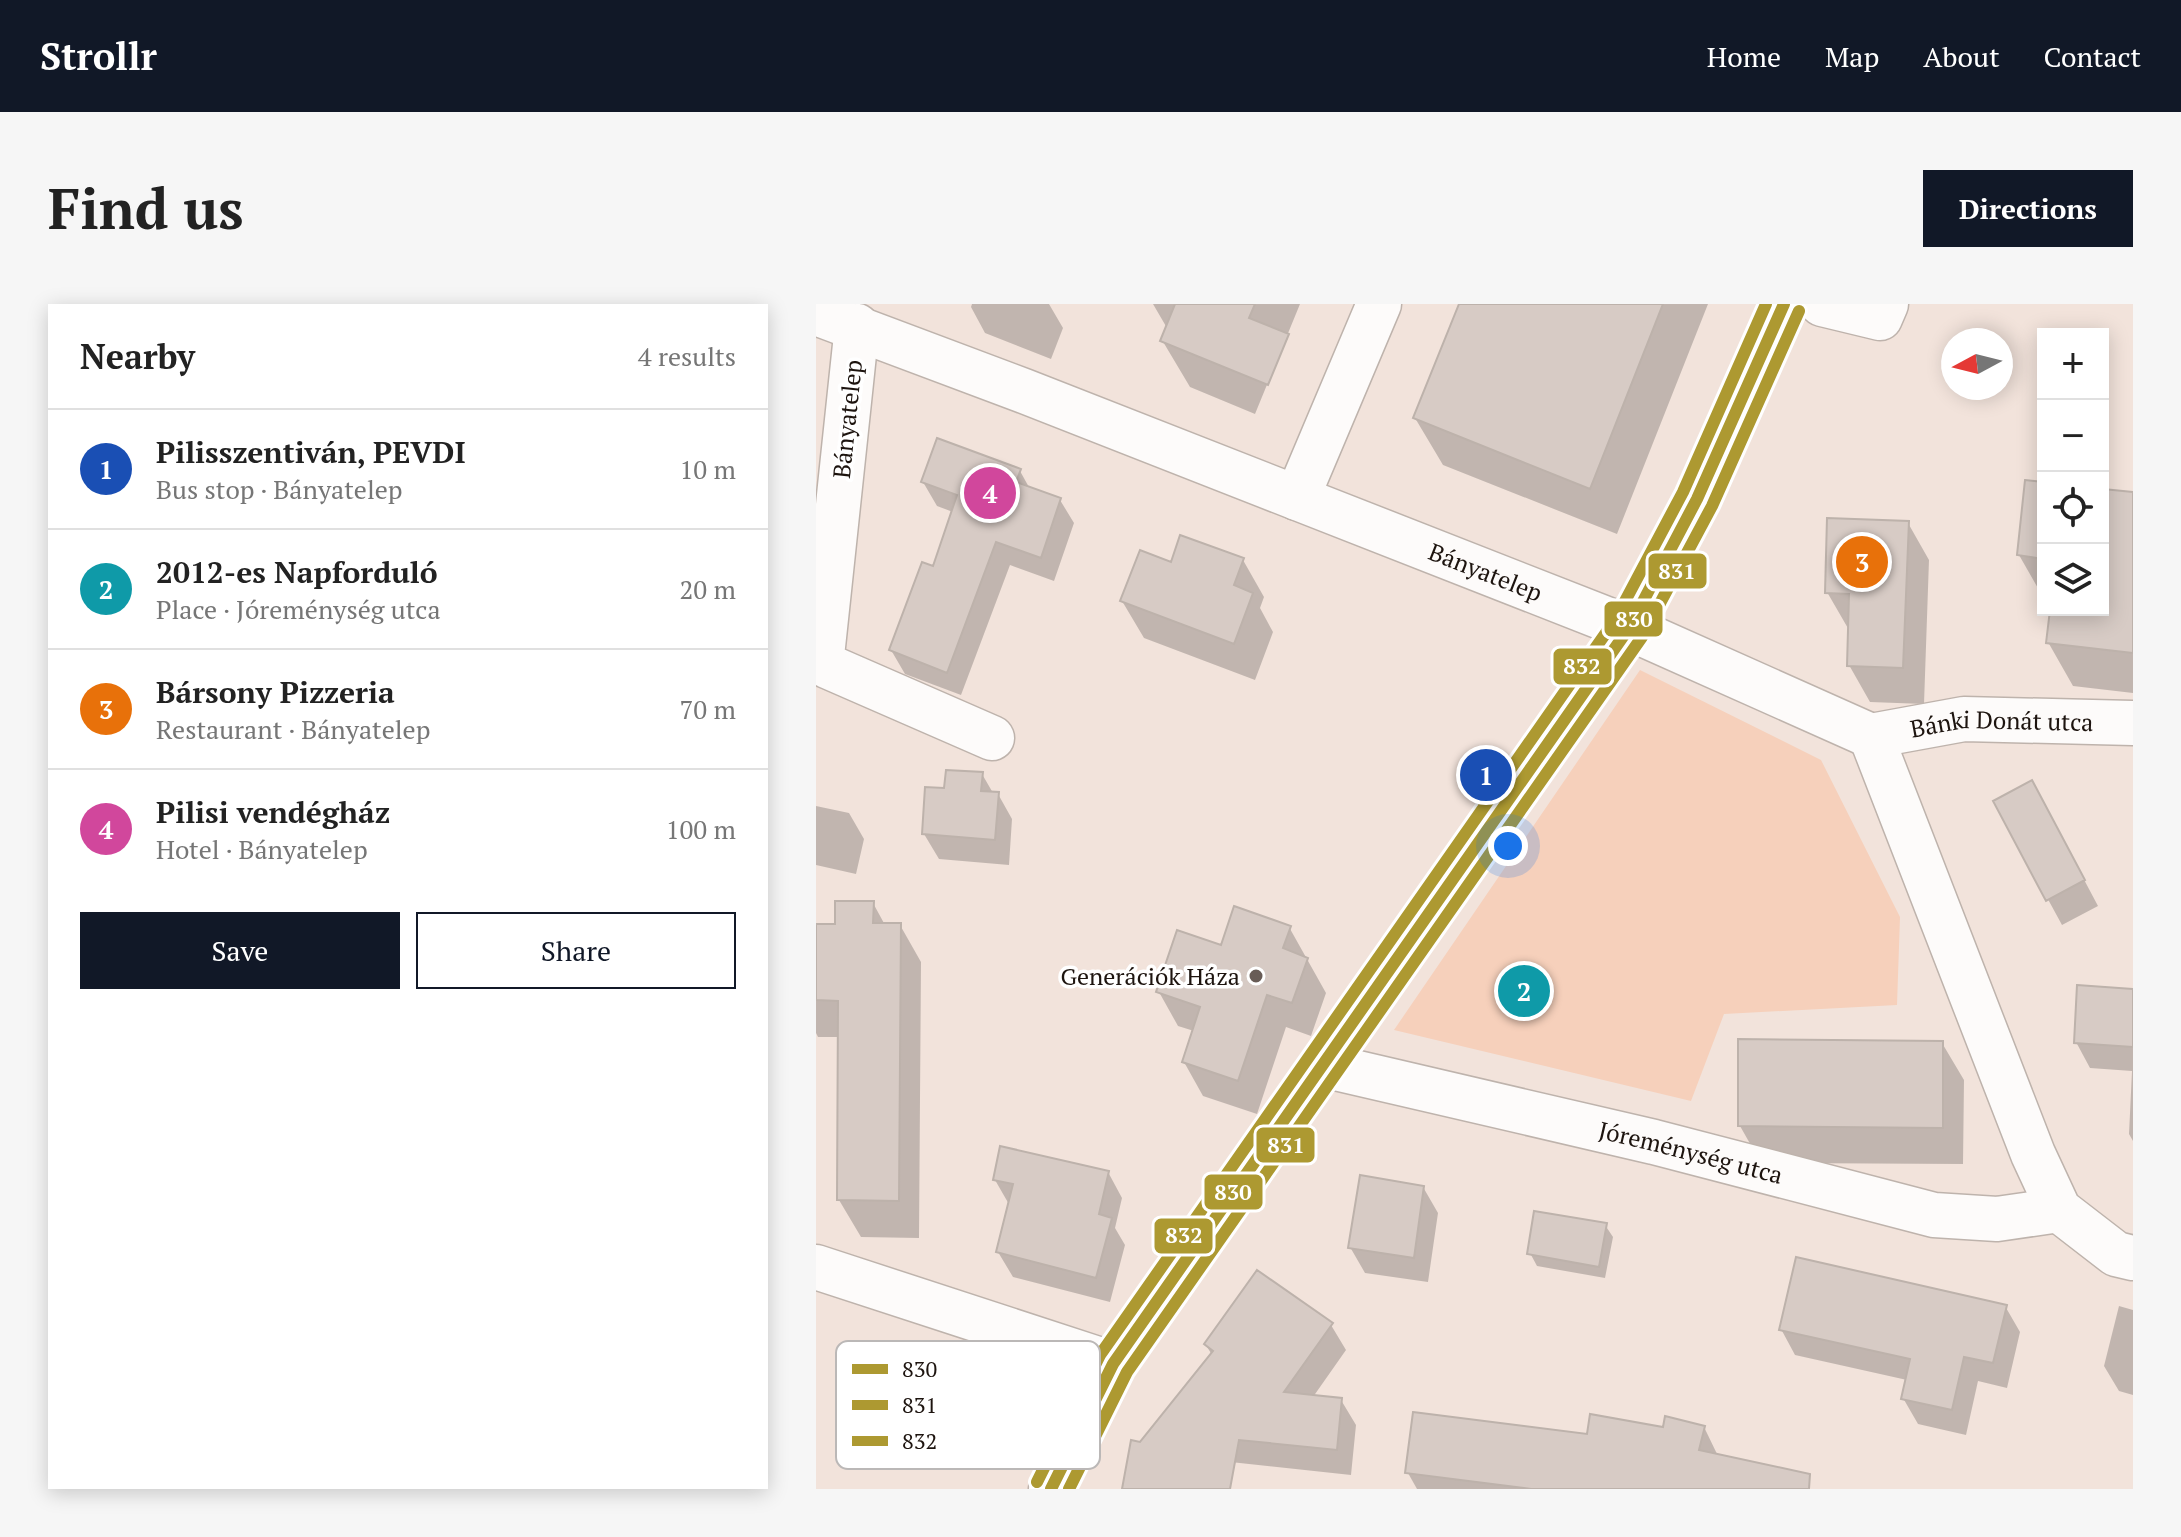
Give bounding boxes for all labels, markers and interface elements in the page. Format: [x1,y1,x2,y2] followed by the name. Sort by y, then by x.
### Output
[40,31,157,81] text: Strollr
[1707,38,1781,75] text: Home
[1825,38,1879,75] text: Map
[1923,38,2000,75] text: About
[2044,38,2141,75] text: Contact
[1923,170,2133,247] button: Directions
[48,171,244,245] text: Find us
[1941,328,2013,400] north arrow
[2037,328,2109,616] map controls
[2037,328,2109,400] button: +
[80,334,195,379] text: Nearby
[638,339,736,373] text: 4 results
[825,358,869,480] street label: Bányatelep
[2037,400,2109,472] button: −
[156,432,466,472] text: Pilisszentiván, PEVDI
[99,452,113,486] text: 1
[680,452,736,486] text: 10 m
[964,463,1016,523] pin: 4
[156,472,403,506] text: Bus stop · Bányatelep
[2037,472,2109,544] button: locate
[1836,532,1888,592] pin: 3
[1424,535,1547,609] street label: Bányatelep
[2037,544,2109,616] button: layers
[156,552,438,592] text: 2012-es Napforduló
[1647,552,1708,590] line badge: 831
[1658,556,1696,585] text: 831
[99,572,113,606] text: 2
[680,572,736,606] text: 20 m
[156,592,441,626] text: Place · Jóreménység utca
[1603,600,1664,638] line badge: 830
[1615,604,1653,633] text: 830
[1552,647,1613,686] line badge: 832
[1563,651,1601,680] text: 832
[156,672,395,712] text: Bársony Pizzeria
[99,692,113,726] text: 3
[680,692,736,726] text: 70 m
[1907,703,2094,745] street label: Bánki Donát utca
[156,712,430,746] text: Restaurant · Bányatelep
[1460,745,1512,805] pin: 1
[156,792,390,832] text: Pilisi vendégház
[99,812,113,846] text: 4
[666,812,736,846] text: 100 m
[1488,826,1528,866] your location
[156,832,368,866] text: Hotel · Bányatelep
[80,912,400,989] button: Save
[416,912,736,989] button: Share
[1060,960,1240,992] place label: Generációk Háza
[1498,961,1550,1021] pin: 2
[1247,967,1265,985] marker: Generációk Háza
[1596,1114,1786,1191] street label: Jóreménység utca
[1255,1126,1316,1164] line badge: 831
[1267,1130,1305,1159] text: 831
[1203,1173,1264,1211] line badge: 830
[1214,1177,1252,1206] text: 830
[1153,1217,1214,1255] line badge: 832
[1165,1220,1203,1249] text: 832
[836,1341,1100,1469] legend
[902,1354,937,1383] text: 830
[902,1390,937,1419] text: 831
[902,1426,937,1455] text: 832

